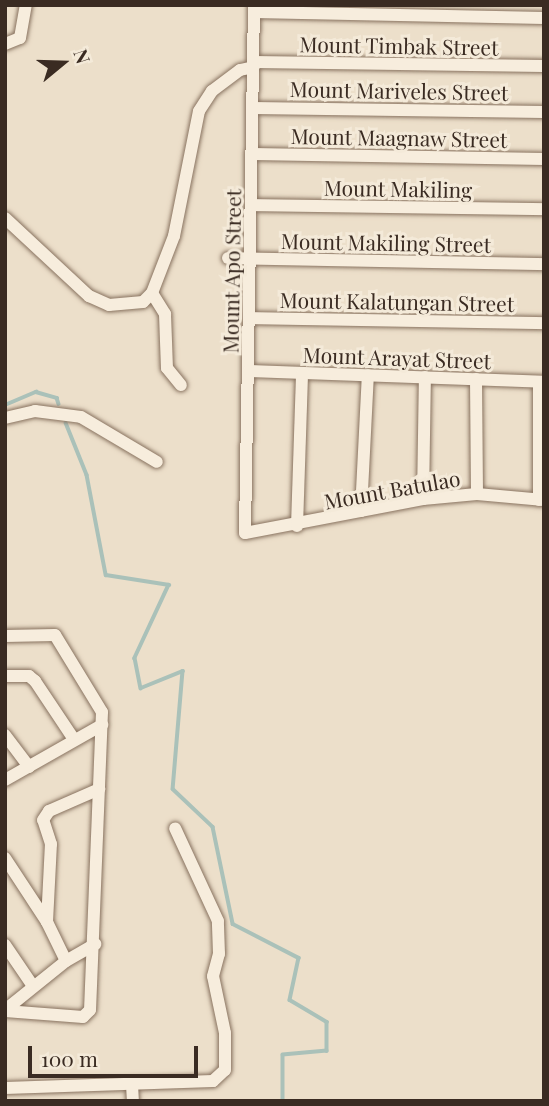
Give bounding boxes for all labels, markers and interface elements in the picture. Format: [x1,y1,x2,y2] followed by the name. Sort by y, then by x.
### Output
[28,28,98,98] north arrow
[299,31,499,59] street label: Mount Timbak Street
[68,45,97,67] text: N
[289,75,509,105] street label: Mount Mariveles Street
[290,123,508,151] street label: Mount Maagnaw Street
[323,174,473,202] street label: Mount Makiling
[217,188,245,354] street label: Mount Apo Street
[281,228,491,256] street label: Mount Makiling Street
[279,286,515,316] street label: Mount Kalatungan Street
[302,341,492,373] street label: Mount Arayat Street
[322,465,462,513] street label: Mount Batulao
[32,1032,201,1076] scale bar
[41,1044,98,1072] text: 100 m

